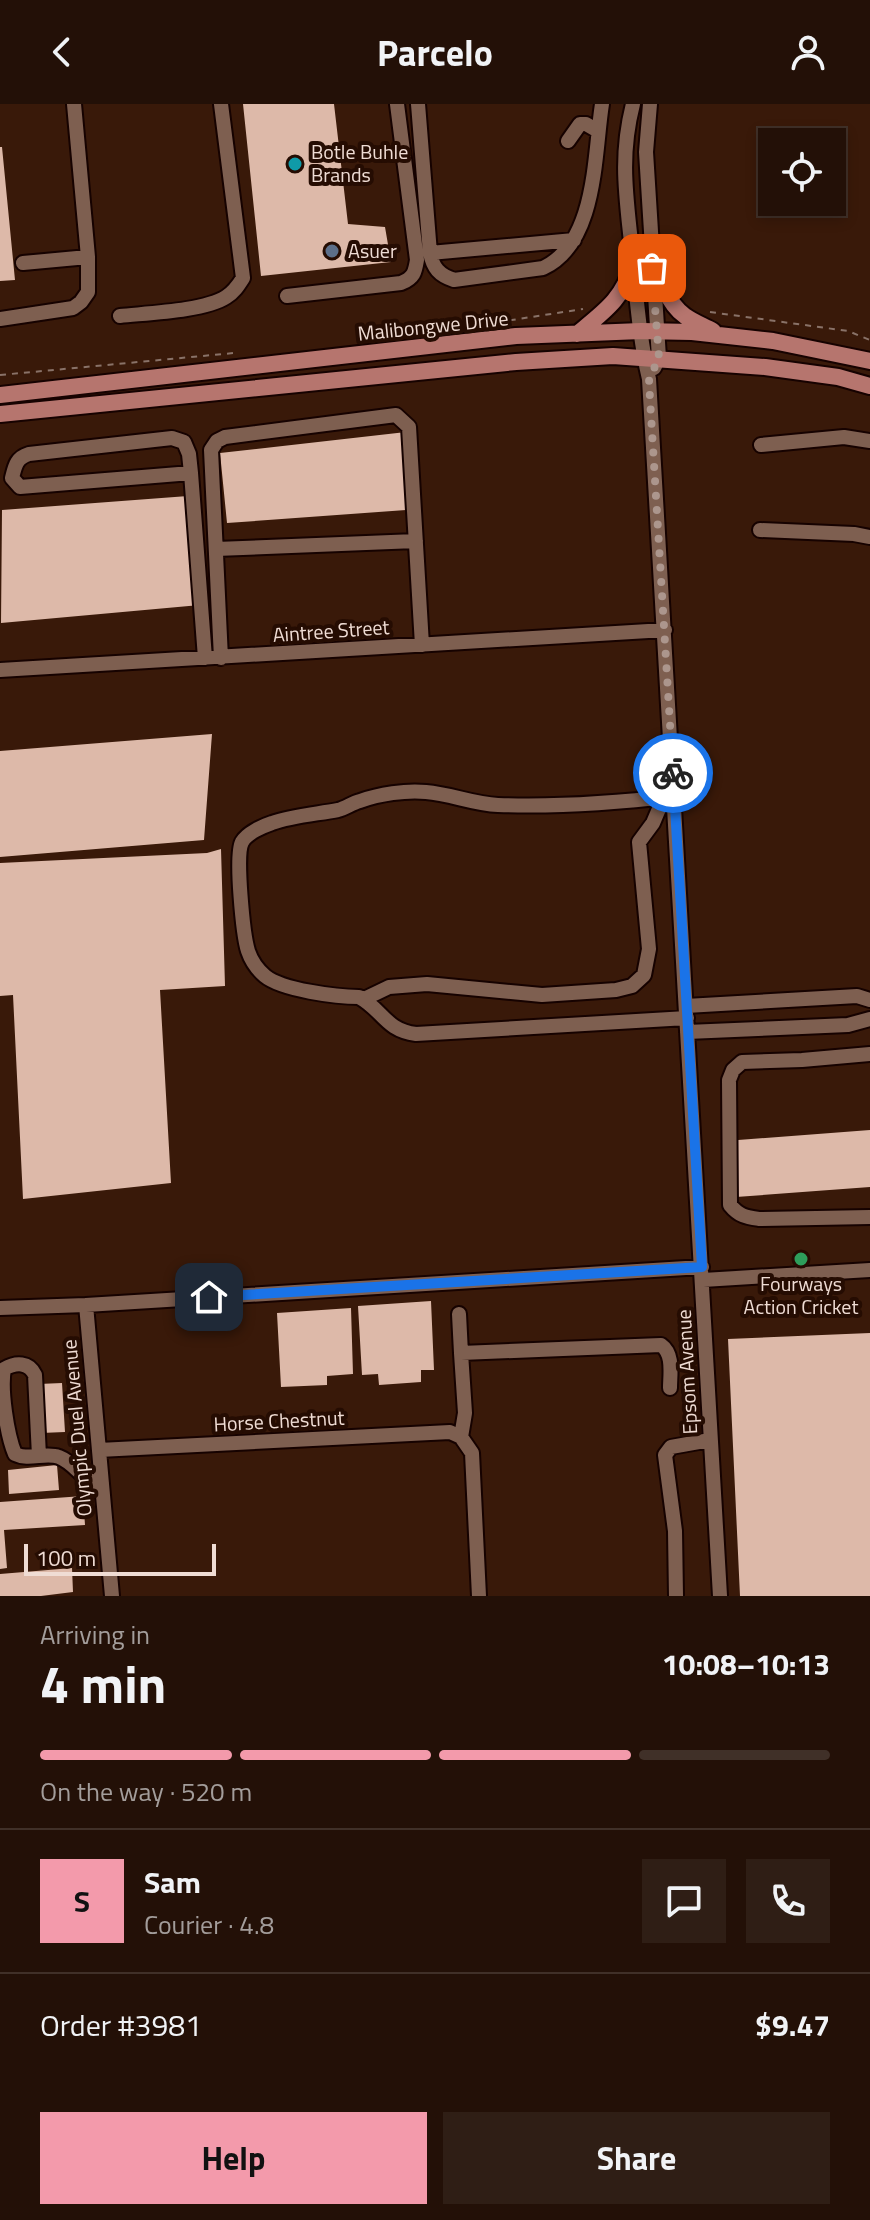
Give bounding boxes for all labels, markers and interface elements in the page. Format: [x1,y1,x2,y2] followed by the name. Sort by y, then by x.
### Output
[377,25,493,80] text: Parcelo
[40,30,84,74] icon: back
[786,30,830,74] icon: person
[758,128,846,216] map controls
[758,128,846,216] button: locate
[311,136,408,190] place label: Botle Buhle Brands
[286,155,304,173] marker: Botle Buhle Brands
[618,234,686,302] pin
[348,235,397,266] place label: Asuer
[323,242,341,260] marker: Asuer
[630,246,674,290] icon: bag
[356,302,510,349] street label: Malibongwe Drive
[272,611,390,650] street label: Aintree Street
[633,733,713,813] courier
[651,751,695,795] icon: bike
[792,1250,810,1268] marker: Fourways Action Cricket
[175,1263,243,1331] pin
[744,1268,858,1322] place label: Fourways Action Cricket
[187,1275,231,1319] icon: home
[668,1309,705,1435] street label: Epsom Avenue
[53,1338,100,1518] street label: Olympic Duel Avenue
[213,1402,345,1439] street label: Horse Chestnut
[24,1540,216,1576] scale bar
[36,1541,96,1575] text: 100 m
[40,1615,150,1654] text: Arriving in
[662,1641,830,1687] text: 10:08–10:13
[40,1644,166,1723] text: 4 min
[40,1772,252,1811] text: On the way · 520 m
[144,1859,201,1905] text: Sam
[642,1859,726,1943] button: chat
[746,1859,830,1943] button: phone
[74,1878,90,1924] text: S
[144,1905,274,1944] text: Courier · 4.8
[40,2002,202,2048] text: Order #3981
[755,2002,830,2048] text: $9.47
[40,2112,427,2204] button: Help
[443,2112,830,2204] button: Share

